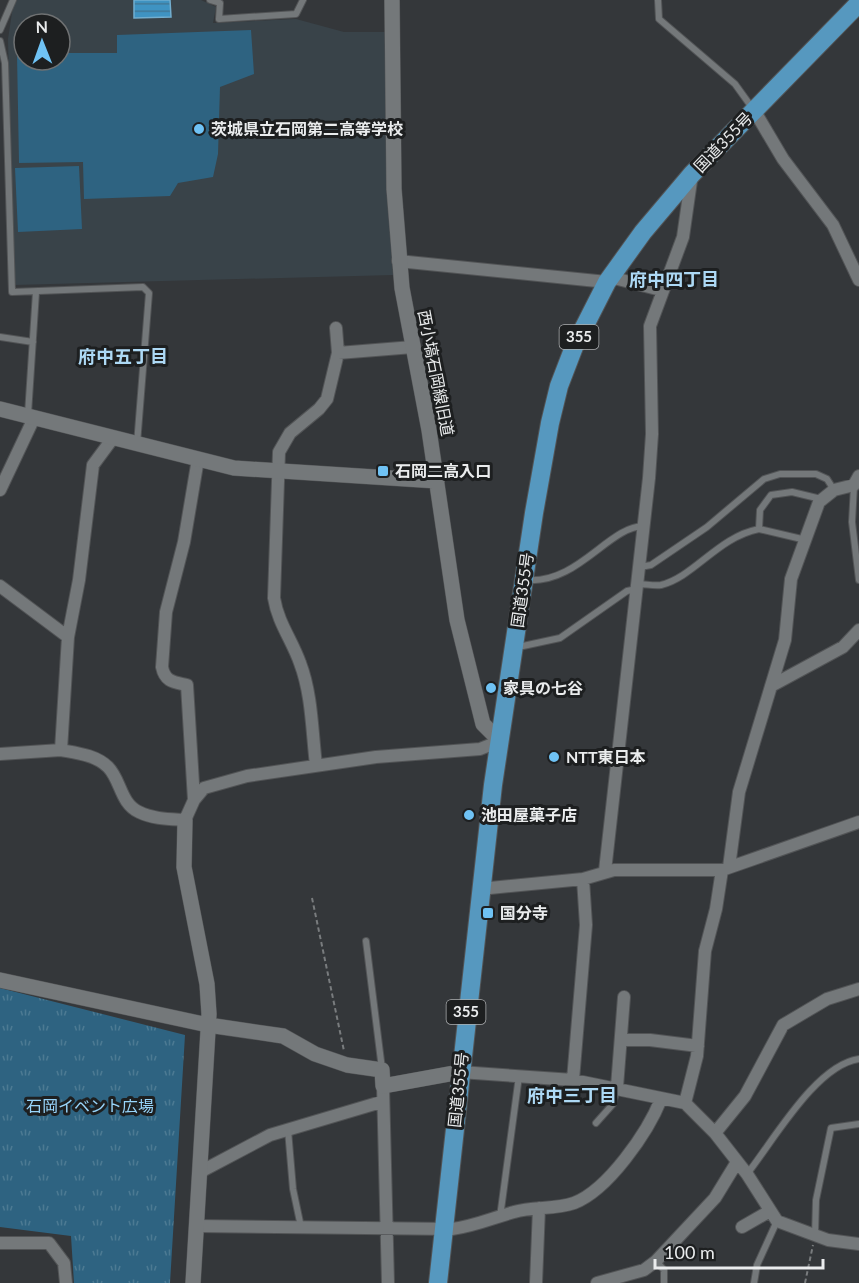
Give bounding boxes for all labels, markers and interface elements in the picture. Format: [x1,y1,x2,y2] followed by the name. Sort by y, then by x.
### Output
[12,12,72,72] north arrow
[35,17,48,36] text: N
[689,108,756,176] street label: 国道355号
[211,119,403,138] place label: 茨城県立石岡第二高等学校
[192,122,206,136] marker: 茨城県立石岡第二高等学校
[629,268,719,290] district label: 府中四丁目
[415,308,458,438] street label: 西小塙石岡線旧道
[560,325,598,349] road number: 355
[78,345,168,367] district label: 府中五丁目
[395,461,491,480] place label: 石岡二高入口
[376,464,390,478] marker: 石岡二高入口
[507,551,536,629] street label: 国道355号
[503,678,583,697] place label: 家具の七谷
[484,681,498,695] marker: 家具の七谷
[566,747,646,766] place label: NTT東日本
[547,750,561,764] marker: NTT東日本
[481,805,577,824] place label: 池田屋菓子店
[462,808,476,822] marker: 池田屋菓子店
[500,903,548,922] place label: 国分寺
[481,906,495,920] marker: 国分寺
[446,1000,486,1024] road number: 355
[444,1051,471,1129] street label: 国道355号
[527,1084,617,1106] district label: 府中三丁目
[26,1096,154,1115] park label: 石岡イベント広場
[655,1232,823,1270] scale bar
[664,1241,715,1263] text: 100 m

